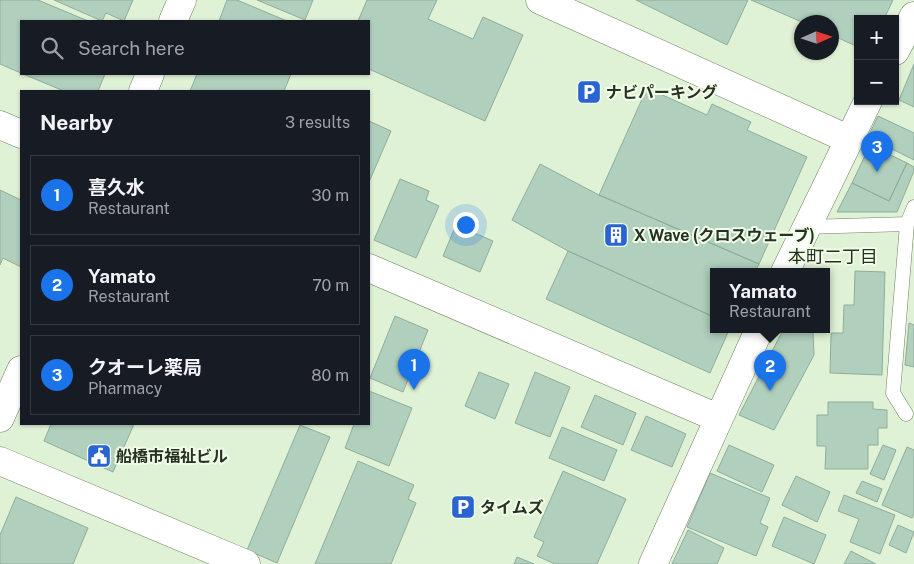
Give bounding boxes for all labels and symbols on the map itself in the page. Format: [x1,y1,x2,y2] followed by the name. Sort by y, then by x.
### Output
[794,15,839,60] north arrow
[576,79,602,105] parking icon: ナビパーキング
[606,83,718,102] place label: ナビパーキング
[861,131,893,172] pin: 3
[453,212,479,238] your location
[603,222,629,248] building icon: X Wave (クロスウェーブ)
[634,226,815,245] place label: X Wave (クロスウェーブ)
[788,246,878,267] district label: 本町二丁目
[398,349,430,390] pin: 1
[754,350,786,391] pin: 2
[86,443,112,469] public building icon: 船橋市福祉ビル
[116,447,228,466] place label: 船橋市福祉ビル
[450,494,476,520] parking icon: タイムズ
[480,498,544,517] place label: タイムズ

